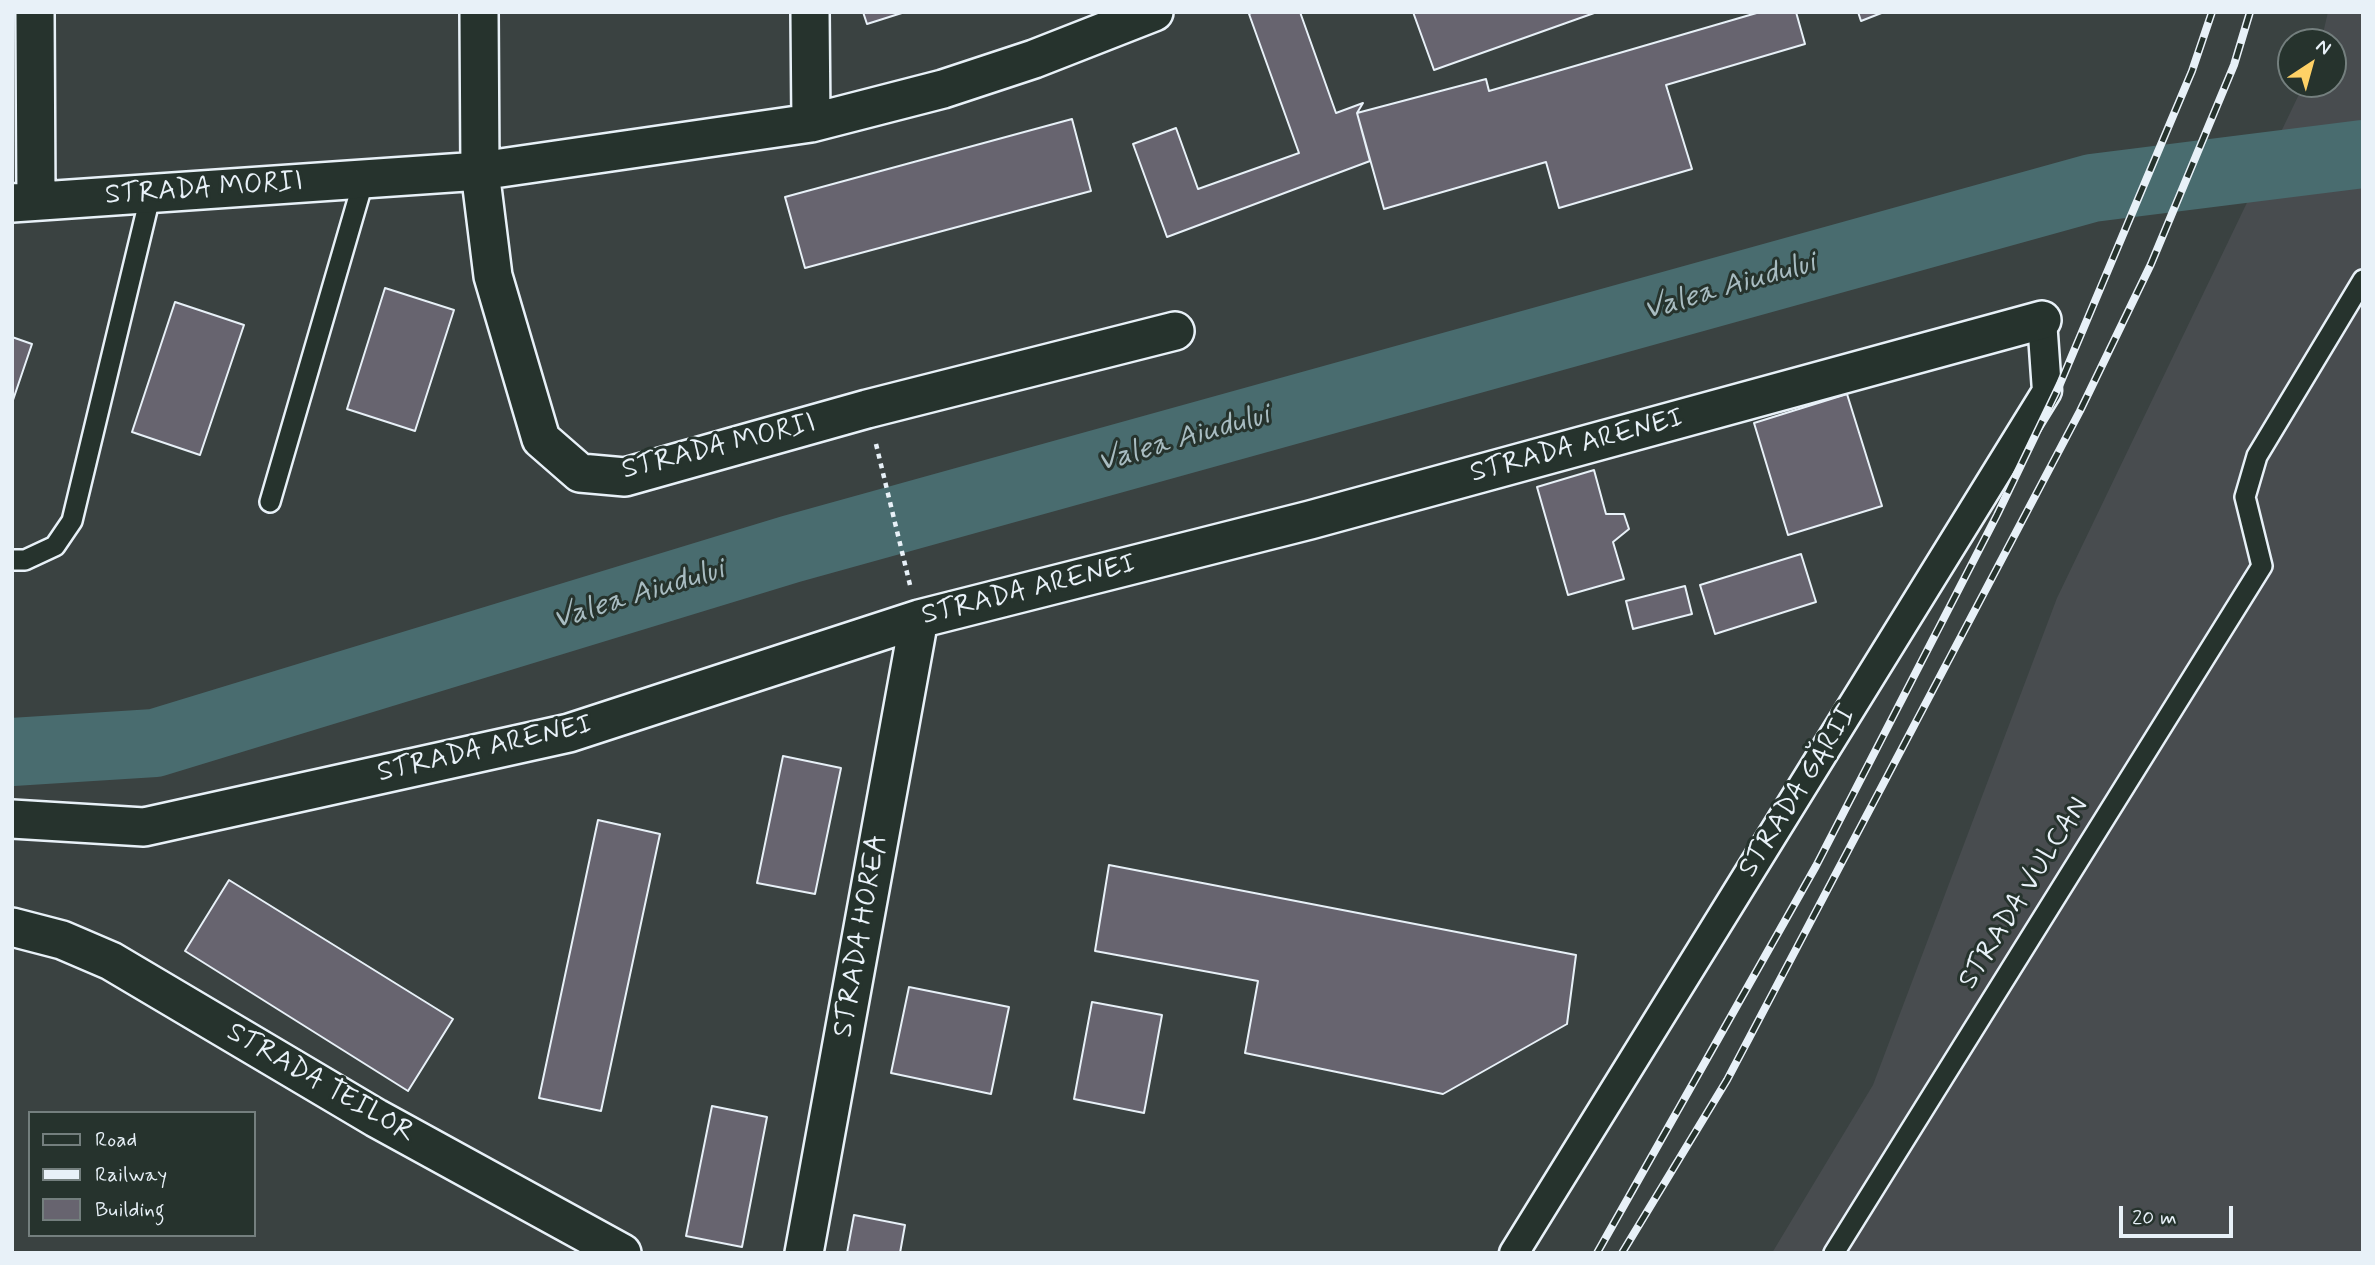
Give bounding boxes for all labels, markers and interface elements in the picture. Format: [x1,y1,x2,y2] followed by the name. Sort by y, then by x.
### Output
[2277,28,2347,98] north arrow
[2311,33,2336,61] text: N
[104,166,304,214] street label: STRADA MORII
[1640,246,1820,330] water label: Valea Aiudului
[1094,398,1274,482] water label: Valea Aiudului
[1467,402,1687,492] street label: STRADA ARENEI
[619,408,819,488] street label: STRADA MORII
[919,548,1139,634] street label: STRADA ARENEI
[549,553,729,639] water label: Valea Aiudului
[1733,700,1865,884] street label: STRADA GĂRII
[374,709,596,791] street label: STRADA ARENEI
[1953,792,2097,996] street label: STRADA VULCAN
[828,832,896,1040] street label: STRADA HOREA
[220,1017,420,1151] street label: STRADA TEILOR
[28,1111,256,1237] legend
[95,1126,137,1154] text: Road
[95,1161,167,1189] text: Railway
[2123,1192,2237,1236] scale bar
[95,1196,165,1224] text: Building
[2132,1204,2177,1232] text: 20 m

